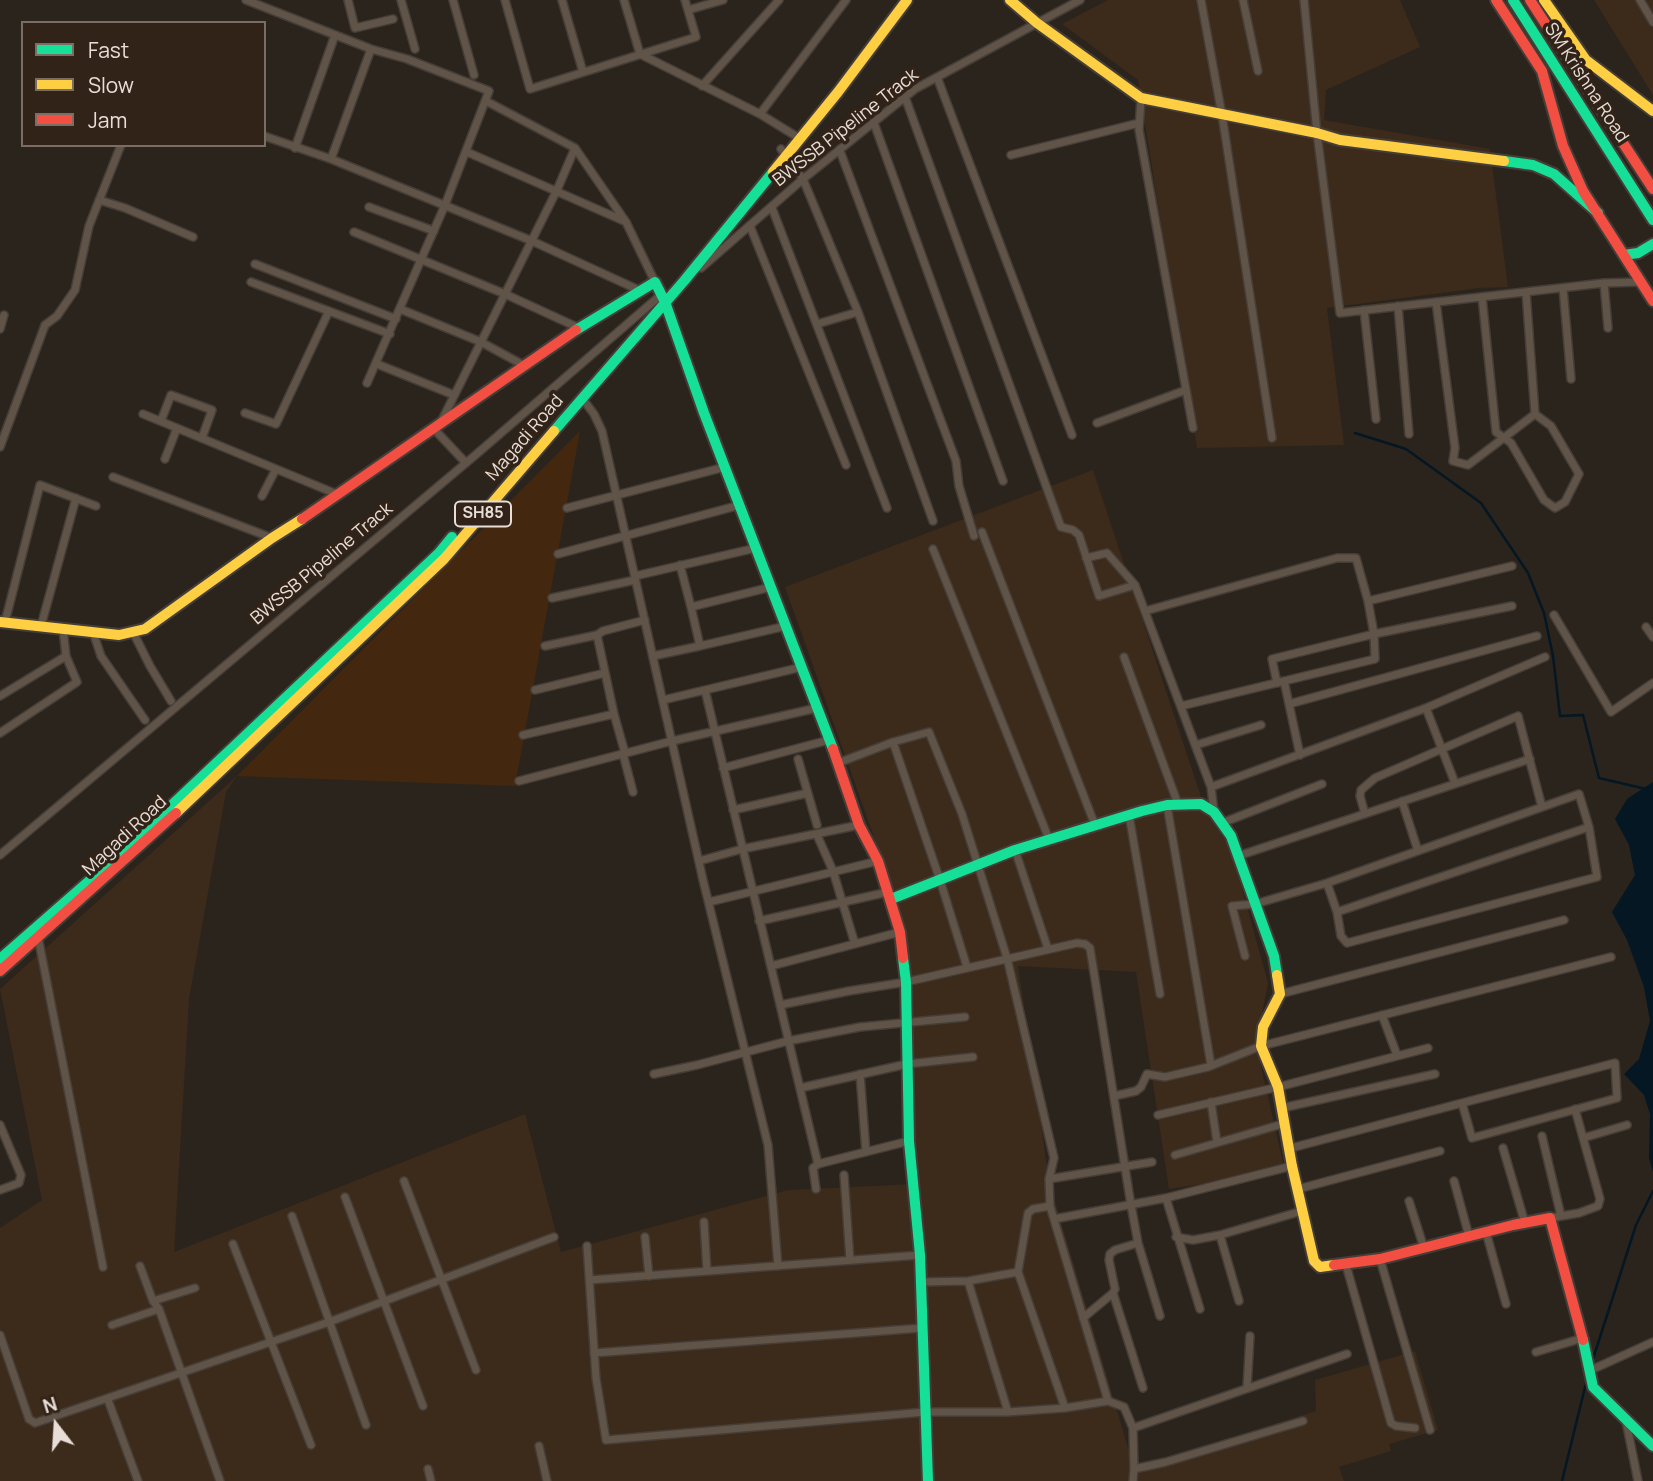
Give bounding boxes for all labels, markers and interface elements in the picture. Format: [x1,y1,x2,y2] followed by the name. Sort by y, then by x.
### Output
[1539,19,1633,147] street label: SM Krishna Road
[21,21,266,147] legend
[88,36,129,64] text: Fast
[769,65,923,191] street label: BWSSB Pipeline Track
[88,71,134,99] text: Slow
[88,106,127,134] text: Jam
[482,391,568,485] street label: Magadi Road
[247,498,397,630] street label: BWSSB Pipeline Track
[455,502,511,526] road number: SH85
[79,792,171,880] street label: Magadi Road
[21,1390,91,1460] north arrow
[40,1390,60,1419] text: N

